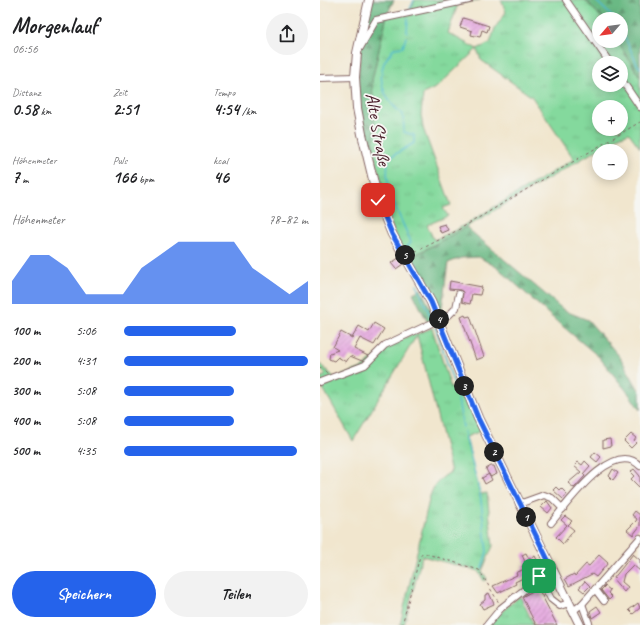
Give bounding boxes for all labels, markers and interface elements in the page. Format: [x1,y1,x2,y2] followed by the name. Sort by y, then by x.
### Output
[12,12,97,40] text: Morgenlauf
[592,12,628,48] north arrow
[592,12,628,180] map controls
[266,13,308,55] button: share
[12,41,38,57] text: 06:56
[592,56,628,92] button: layers
[12,85,41,99] text: Distanz
[113,85,127,99] text: Zeit
[213,85,235,99] text: Tempo
[360,91,397,169] street label: Alte Straße
[12,99,38,120] text: 0.58
[113,99,139,120] text: 2:51
[213,99,239,120] text: 4:54
[592,100,628,136] button: +
[38,104,51,118] text: km
[239,104,256,118] text: /km
[592,144,628,180] button: −
[12,153,57,167] text: Höhenmeter
[113,153,127,167] text: Puls
[213,153,228,167] text: kcal
[12,167,20,188] text: 7
[113,167,136,188] text: 166
[213,167,229,188] text: 46
[20,172,28,186] text: m
[136,172,154,186] text: bpm
[361,183,395,217] pin
[367,189,389,211] icon: check
[12,212,65,228] text: Höhenmeter
[268,212,308,228] text: 78–82 m
[395,245,415,265] pin: 5
[403,248,407,262] text: 5
[429,309,449,329] pin: 4
[437,312,441,326] text: 4
[12,323,40,339] text: 100 m
[76,323,96,339] text: 5:06
[12,353,40,369] text: 200 m
[76,353,96,369] text: 4:31
[454,376,474,396] pin: 3
[462,379,466,393] text: 3
[12,383,40,399] text: 300 m
[76,383,96,399] text: 5:08
[12,413,40,429] text: 400 m
[76,413,96,429] text: 5:08
[484,442,504,462] pin: 2
[12,443,40,459] text: 500 m
[76,443,96,459] text: 4:35
[492,445,496,459] text: 2
[516,507,536,527] pin: 1
[524,510,528,524] text: 1
[522,559,556,593] pin
[528,565,550,587] icon: arrive
[12,571,156,617] button: Speichern
[164,571,308,617] button: Teilen

